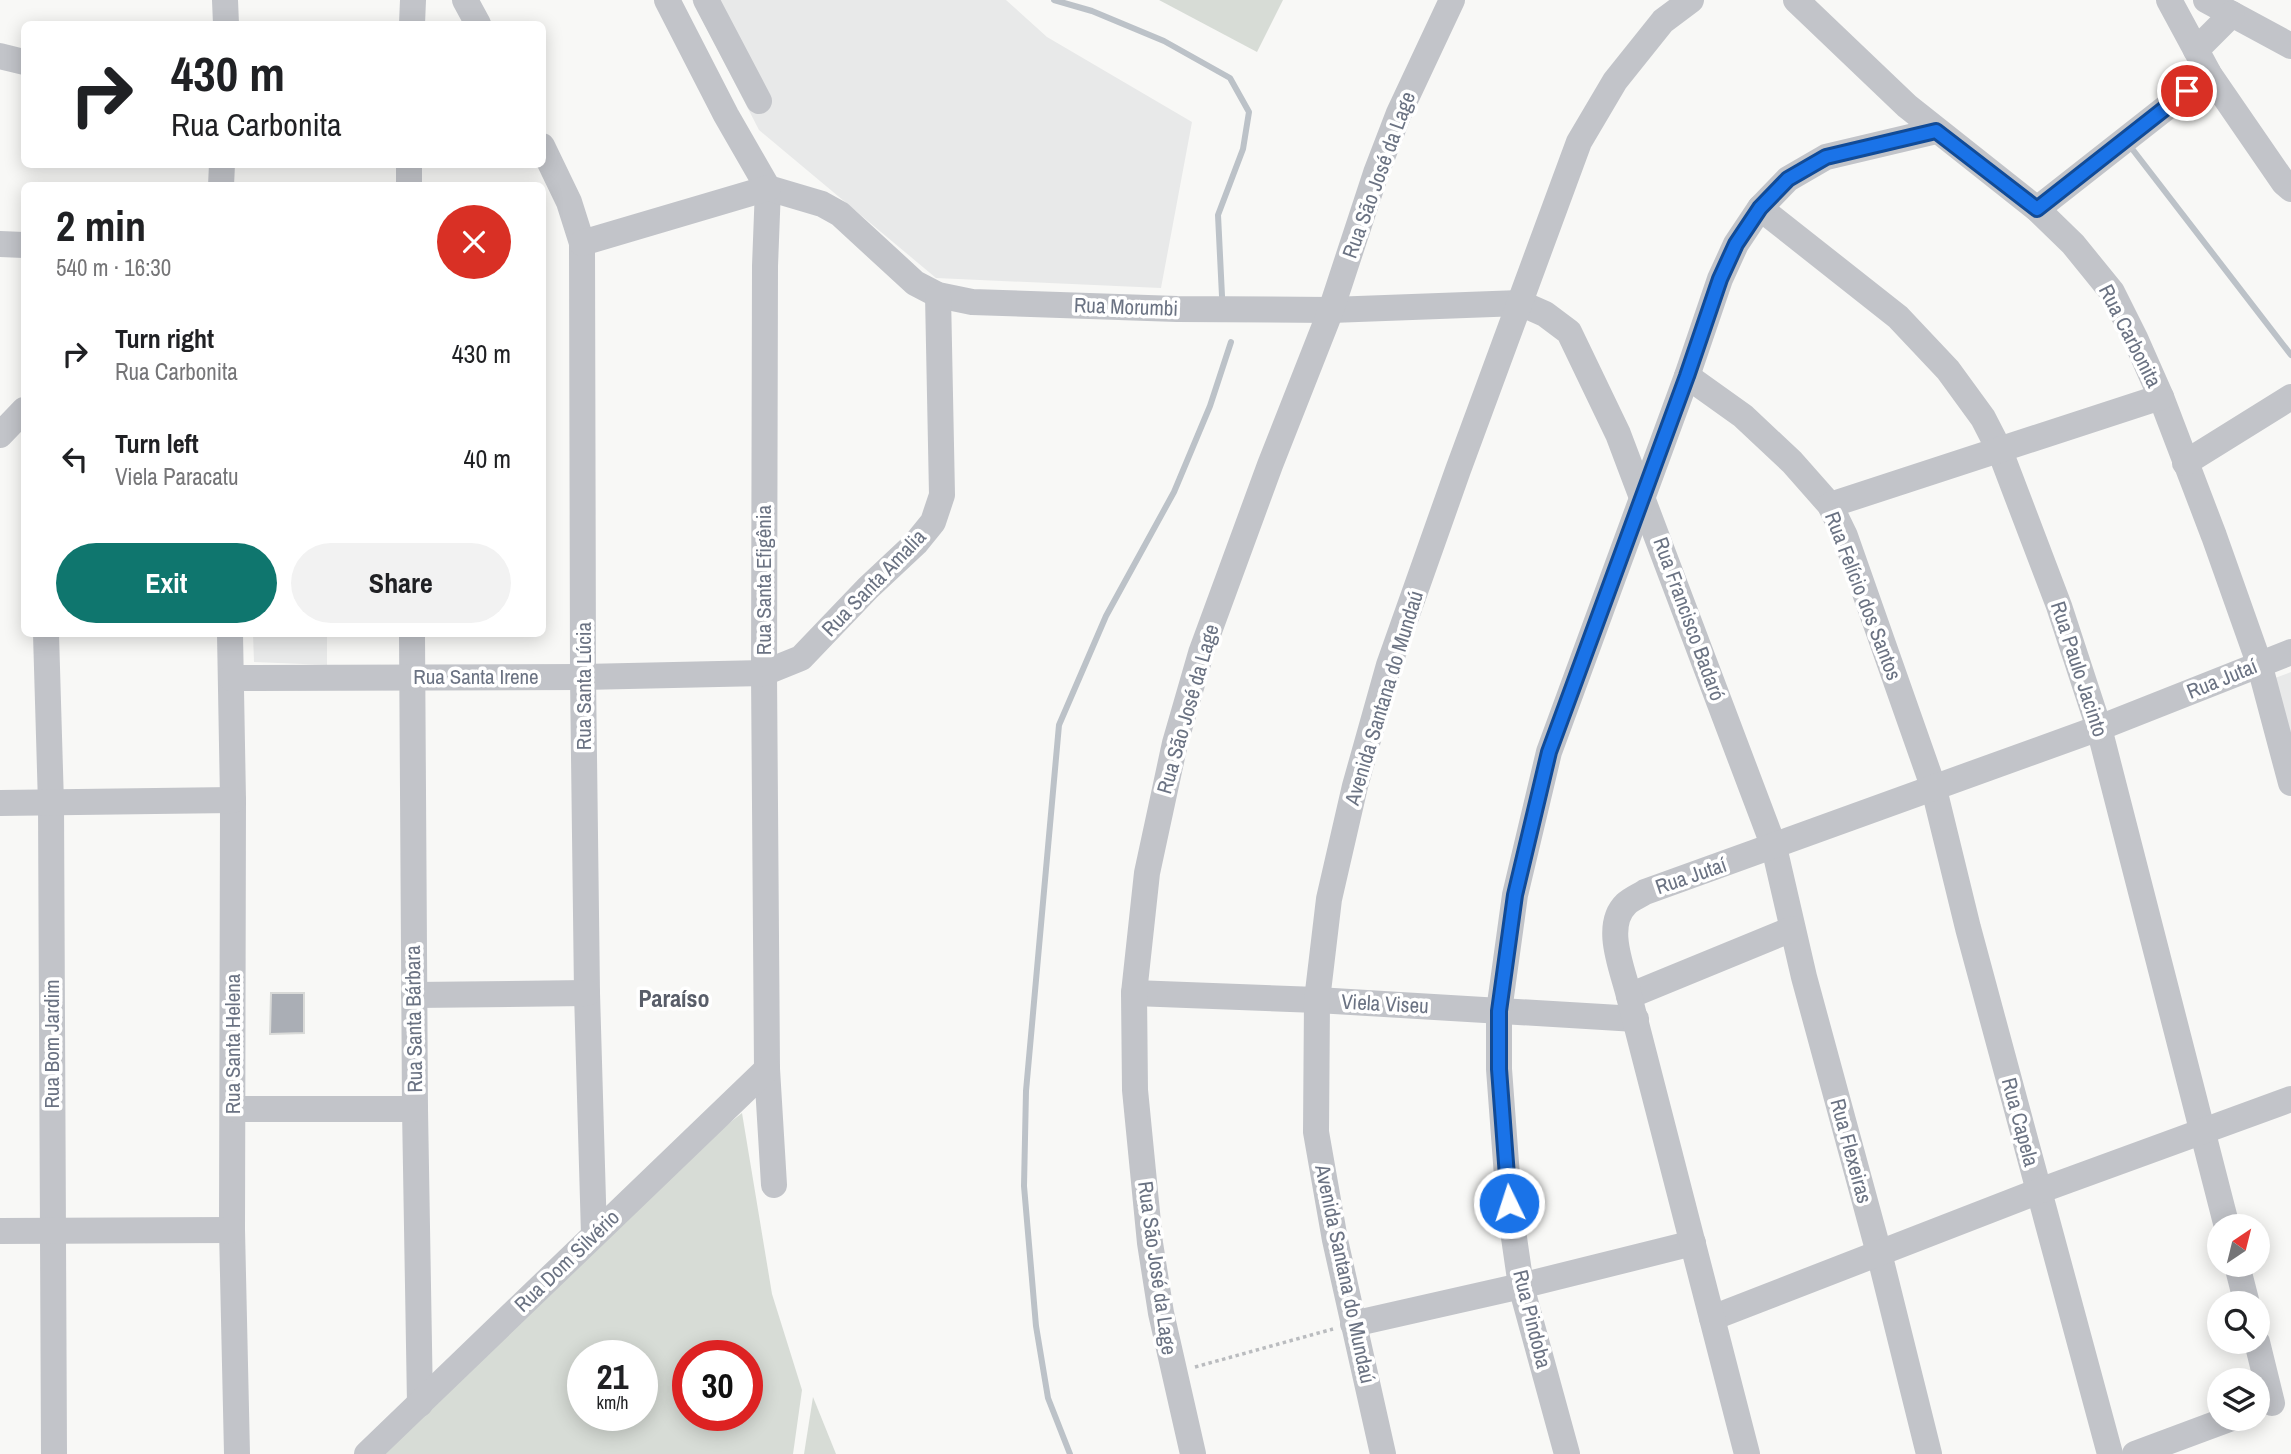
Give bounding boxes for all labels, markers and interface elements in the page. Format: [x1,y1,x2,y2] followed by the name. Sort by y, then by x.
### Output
[171,40,285,106] text: 430 m
[56,49,147,140] icon: right
[2157,61,2217,121] pin
[2168,72,2206,110] icon: arrive
[1335,88,1422,262] street label: Rua São José da Lage
[171,103,342,146] text: Rua Carbonita
[56,198,146,254] text: 2 min
[437,205,511,279] button: close
[56,252,171,283] text: 540 m · 16:30
[2092,279,2169,393] street label: Rua Carbonita
[1073,290,1179,323] street label: Rua Morumbi
[115,321,214,356] text: Turn right
[56,335,94,373] icon: right
[452,336,511,371] text: 430 m
[115,356,238,387] text: Rua Carbonita
[115,426,199,461] text: Turn left
[56,440,94,478] icon: left
[464,441,511,476] text: 40 m
[115,461,238,492] text: Viela Paracatu
[749,504,778,655] street label: Rua Santa Efigênia
[1818,507,1909,684] street label: Rua Felício dos Santos
[815,522,933,643] street label: Rua Santa Amalia
[1646,533,1733,705] street label: Rua Francisco Badaró
[56,543,277,623] button: Exit
[291,543,511,623] button: Share
[1337,587,1430,810] street label: Avenida Santana do Mundaú
[2044,597,2115,740] street label: Rua Paulo Jacinto
[569,621,598,750] street label: Rua Santa Lúcia
[1149,621,1226,797] street label: Rua São José da Lage
[2182,651,2262,706] street label: Rua Jutaí
[413,662,539,691] street label: Rua Santa Irene
[1651,850,1731,901] street label: Rua Jutaí
[398,945,429,1093] street label: Rua Santa Bárbara
[218,973,247,1114] street label: Rua Santa Helena
[37,979,66,1109] street label: Rua Bom Jardim
[638,982,710,1014] district label: Paraíso
[1341,987,1429,1020] street label: Viela Viseu
[1995,1074,2046,1170] street label: Rua Capela
[1824,1095,1879,1206] street label: Rua Flexeiras
[1308,1161,1383,1386] street label: Avenida Santana do Mundaú
[1472,1166,1546,1240] position arrow
[1131,1179,1184,1357] street label: Rua São José da Lage
[508,1203,626,1318] street label: Rua Dom Silvério
[2207,1214,2270,1278] north arrow
[2207,1214,2270,1431] map controls
[1506,1267,1559,1372] street label: Rua Pindoba
[2207,1291,2270,1354] button: search
[672,1340,763,1431] speed limit sign: 30
[597,1353,628,1400] text: 21
[2207,1368,2270,1431] button: layers
[597,1390,629,1415] text: km/h

